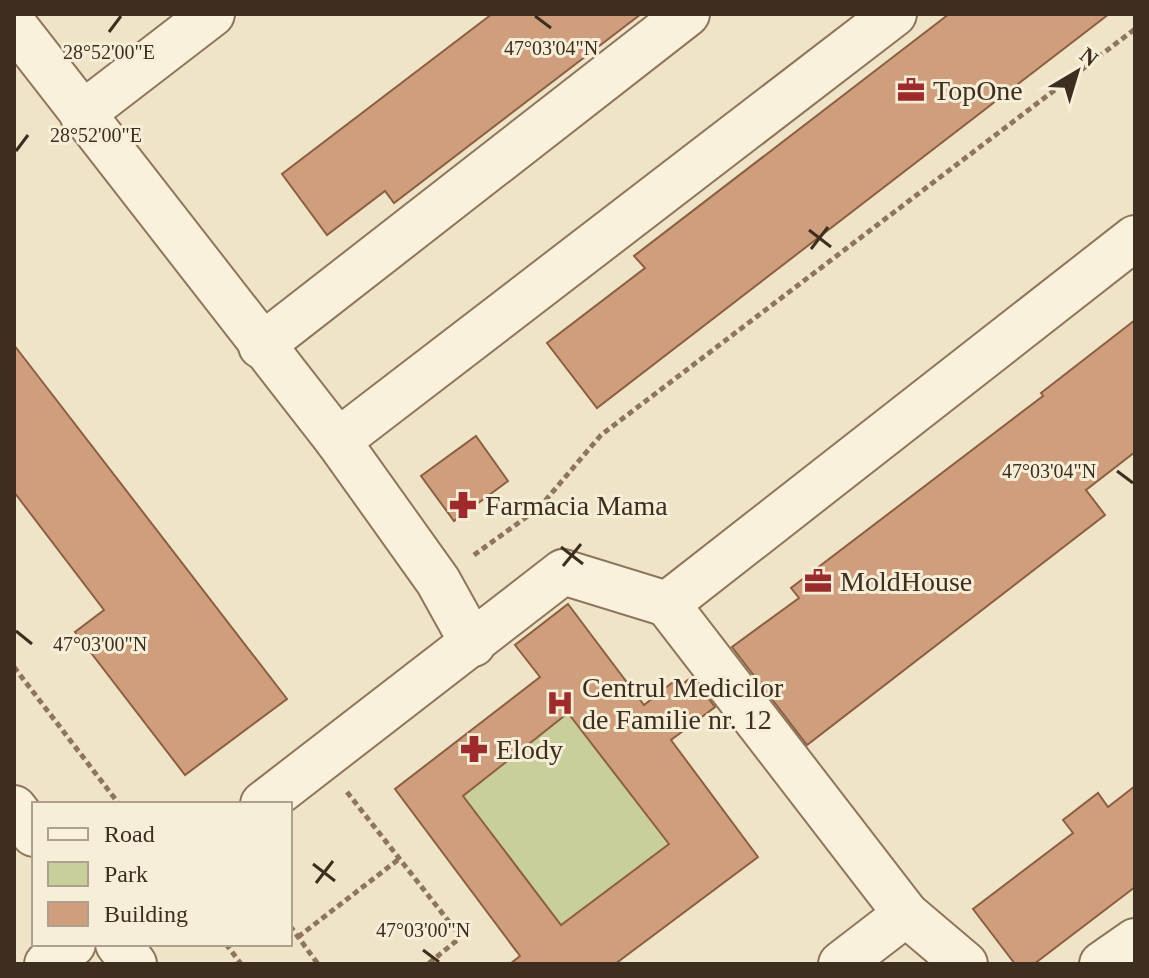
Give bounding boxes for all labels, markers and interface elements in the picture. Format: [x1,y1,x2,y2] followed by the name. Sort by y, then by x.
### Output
[1037,32,1117,112] north arrow
[504,37,598,59] text: 47°03'04"N
[63,41,155,63] text: 28°52'00"E
[1075,42,1103,71] text: N
[896,75,926,105] office icon: TopOne
[933,75,1023,106] place label: TopOne
[50,124,142,146] text: 28°52'00"E
[1002,460,1096,482] text: 47°03'04"N
[448,490,478,520] pharmacy icon: Farmacia Mama
[485,490,668,521] place label: Farmacia Mama
[803,566,833,596] office icon: MoldHouse
[840,566,972,597] place label: MoldHouse
[53,633,147,655] text: 47°03'00"N
[582,672,784,735] place label: Centrul Medicilor de Familie nr. 12
[545,688,575,718] hospital icon: Centrul Medicilor de Familie nr. 12
[459,734,489,764] pharmacy icon: Elody
[496,734,563,765] place label: Elody
[32,802,292,946] legend
[104,821,155,847] text: Road
[104,861,148,887] text: Park
[104,901,188,927] text: Building
[376,919,470,941] text: 47°03'00"N

